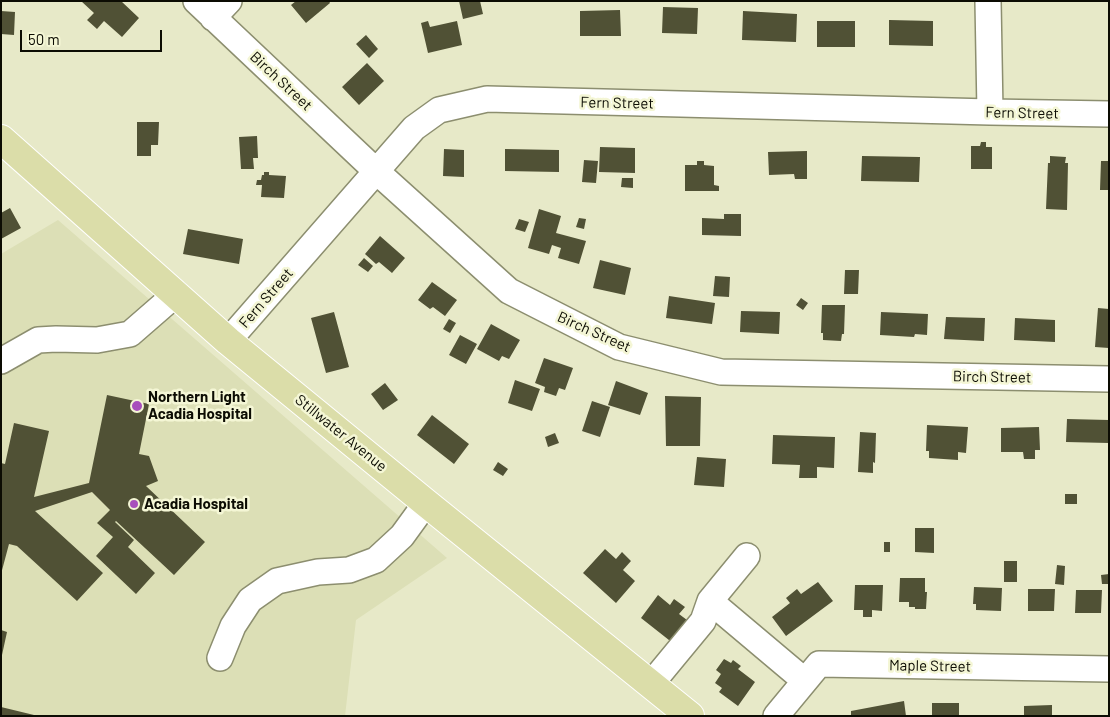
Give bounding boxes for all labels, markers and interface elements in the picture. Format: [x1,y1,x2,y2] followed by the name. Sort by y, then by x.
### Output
[22,20,165,52] scale bar
[28,30,60,48] text: 50 m
[246,48,316,114] street label: Birch Street
[580,93,654,113] street label: Fern Street
[985,103,1059,123] street label: Fern Street
[235,264,297,332] street label: Fern Street
[555,308,633,356] street label: Birch Street
[953,367,1031,387] street label: Birch Street
[148,388,252,423] place label: Northern Light Acadia Hospital
[292,391,390,475] street label: Stillwater Avenue
[130,399,144,413] marker: Northern Light Acadia Hospital
[144,495,248,513] place label: Acadia Hospital
[128,498,140,510] marker: Acadia Hospital
[889,656,971,676] street label: Maple Street

